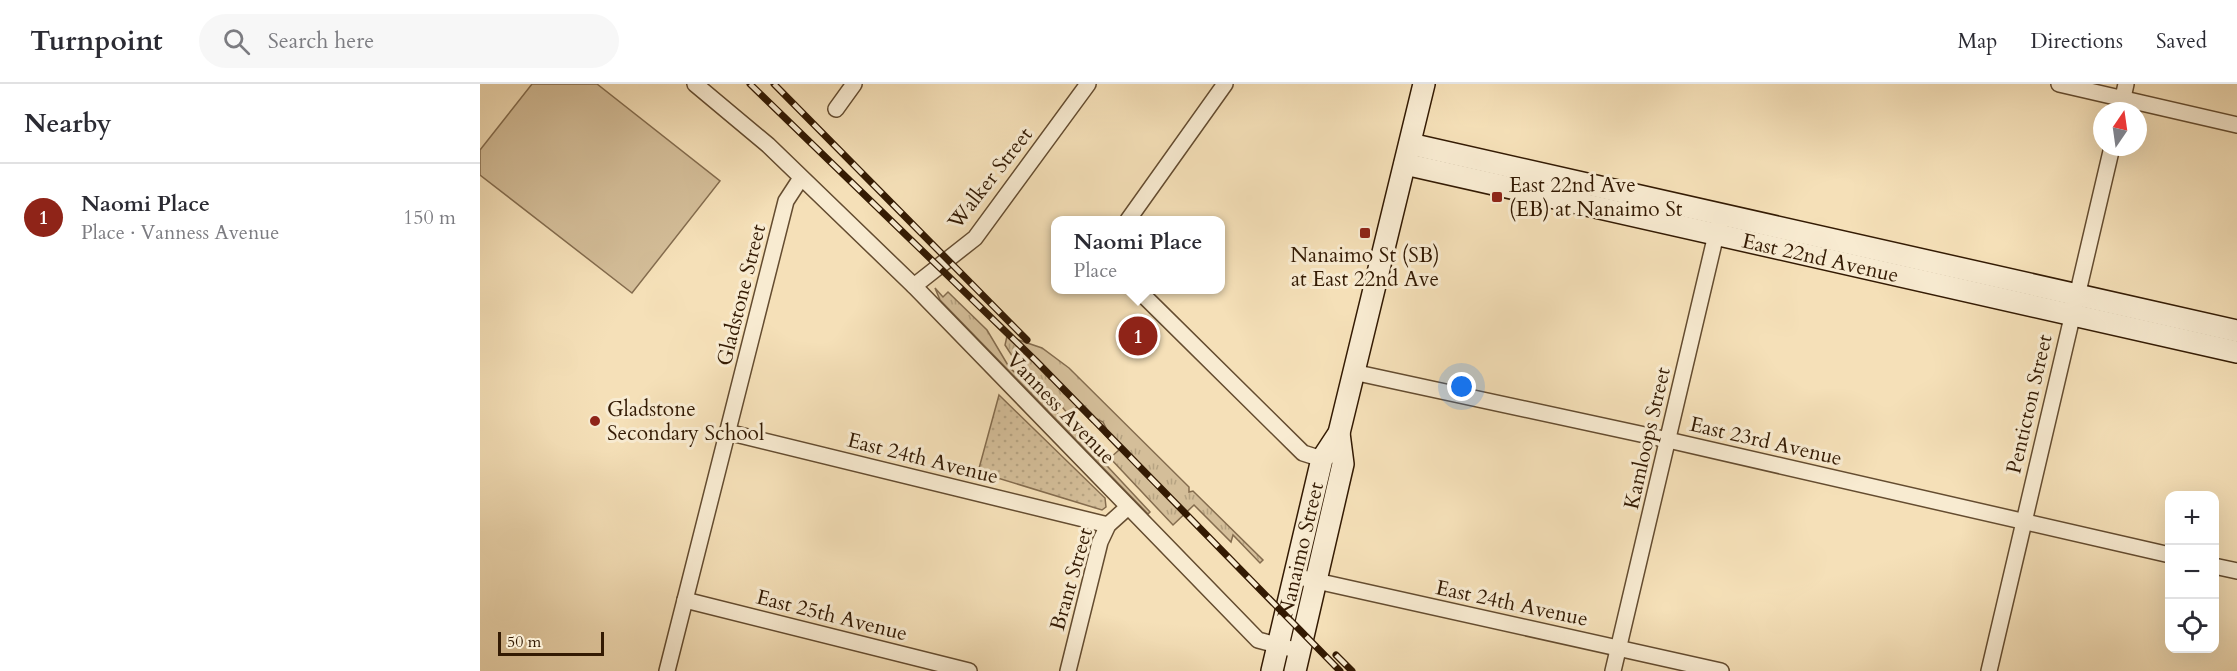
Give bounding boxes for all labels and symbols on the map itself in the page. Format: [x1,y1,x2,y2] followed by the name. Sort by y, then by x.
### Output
[2093,102,2147,156] north arrow
[941,121,1040,236] street label: Walker Street
[1509,171,1683,224] place label: East 22nd Ave (EB) at Nanaimo St
[1490,190,1504,204] marker: East 22nd Ave (EB) at Nanaimo St
[710,221,773,369] street label: Gladstone Street
[1358,226,1372,240] marker: Nanaimo St (SB) at East 22nd Ave
[1739,227,1902,290] street label: East 22nd Avenue
[1290,241,1440,294] place label: Nanaimo St (SB) at East 22nd Ave
[1118,314,1158,358] pin: 1
[1999,331,2060,477] street label: Penticton Street
[1000,346,1122,471] street label: Vanness Avenue
[1617,364,1678,512] street label: Kamloops Street
[1447,372,1476,401] your location
[607,395,764,448] place label: Gladstone Secondary School
[1687,410,1845,473] street label: East 23rd Avenue
[588,414,602,428] marker: Gladstone Secondary School
[844,426,1001,491] street label: East 24th Avenue
[1271,479,1331,622] street label: Nanaimo Street
[1043,524,1100,634] street label: Brant Street
[1433,573,1591,634] street label: East 24th Avenue
[753,583,910,648] street label: East 25th Avenue
[498,629,604,656] scale bar

